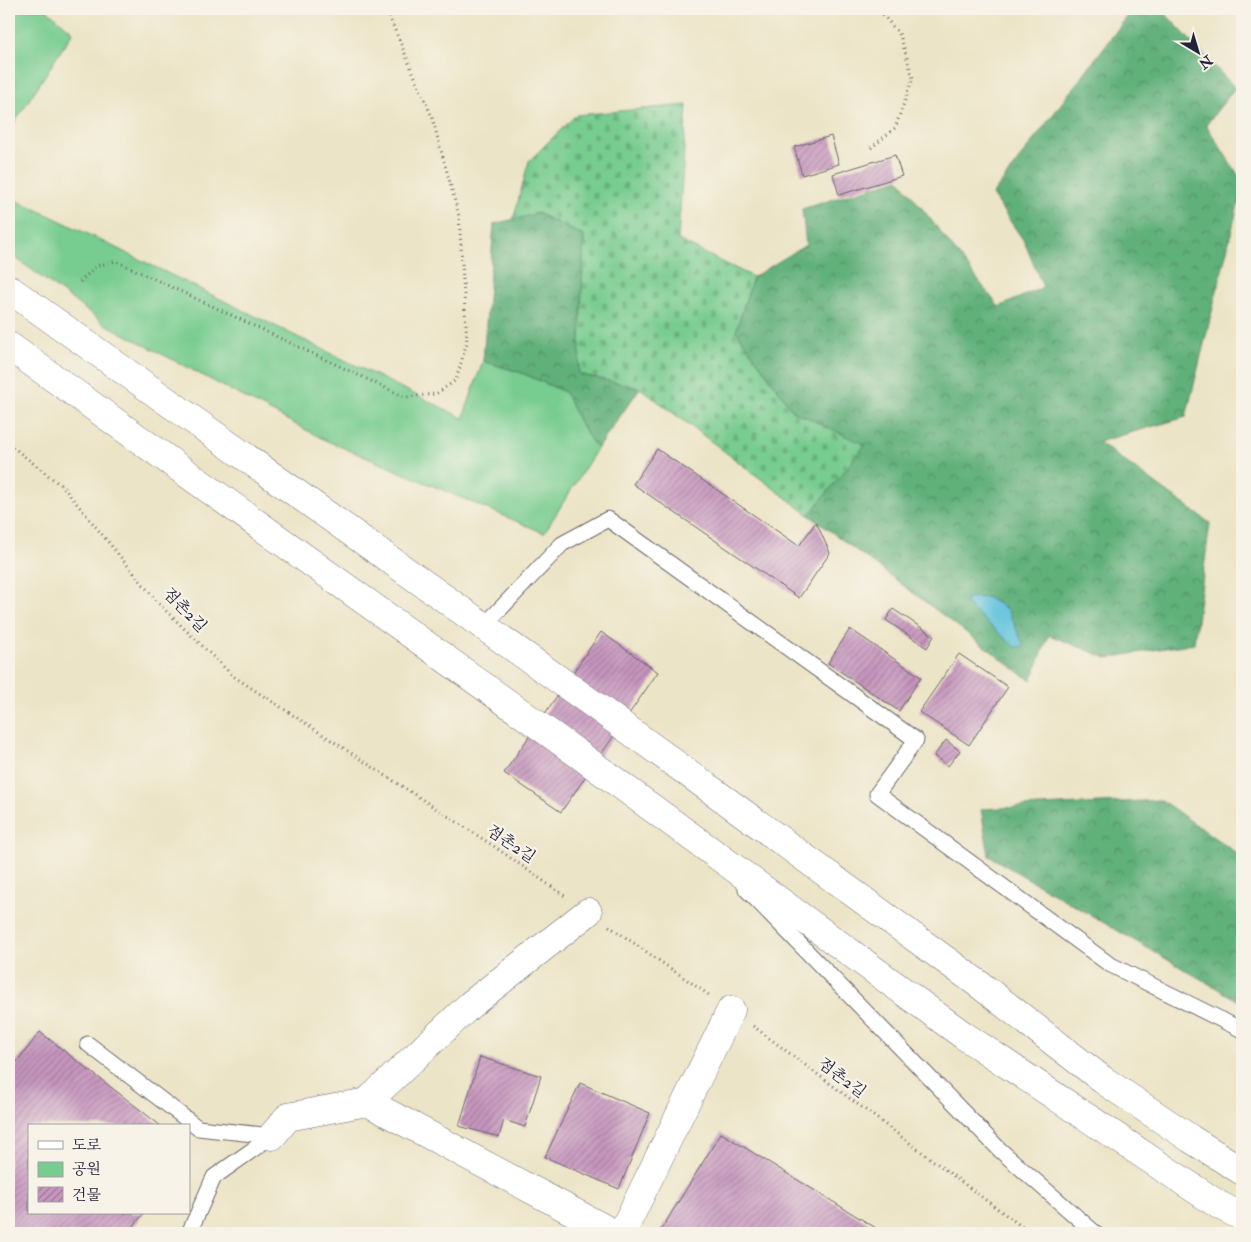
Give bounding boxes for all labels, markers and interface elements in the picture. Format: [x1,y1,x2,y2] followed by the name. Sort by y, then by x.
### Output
[1174,28,1224,78] north arrow
[1195,51,1217,73] text: N
[159,583,211,637] street label: 점촌2길
[483,820,539,868] street label: 점촌2길
[814,1054,870,1102] street label: 점촌2길
[28,1124,190,1214] legend
[72,1136,101,1155] text: 도로
[72,1160,101,1179] text: 공원
[72,1186,101,1205] text: 건물

